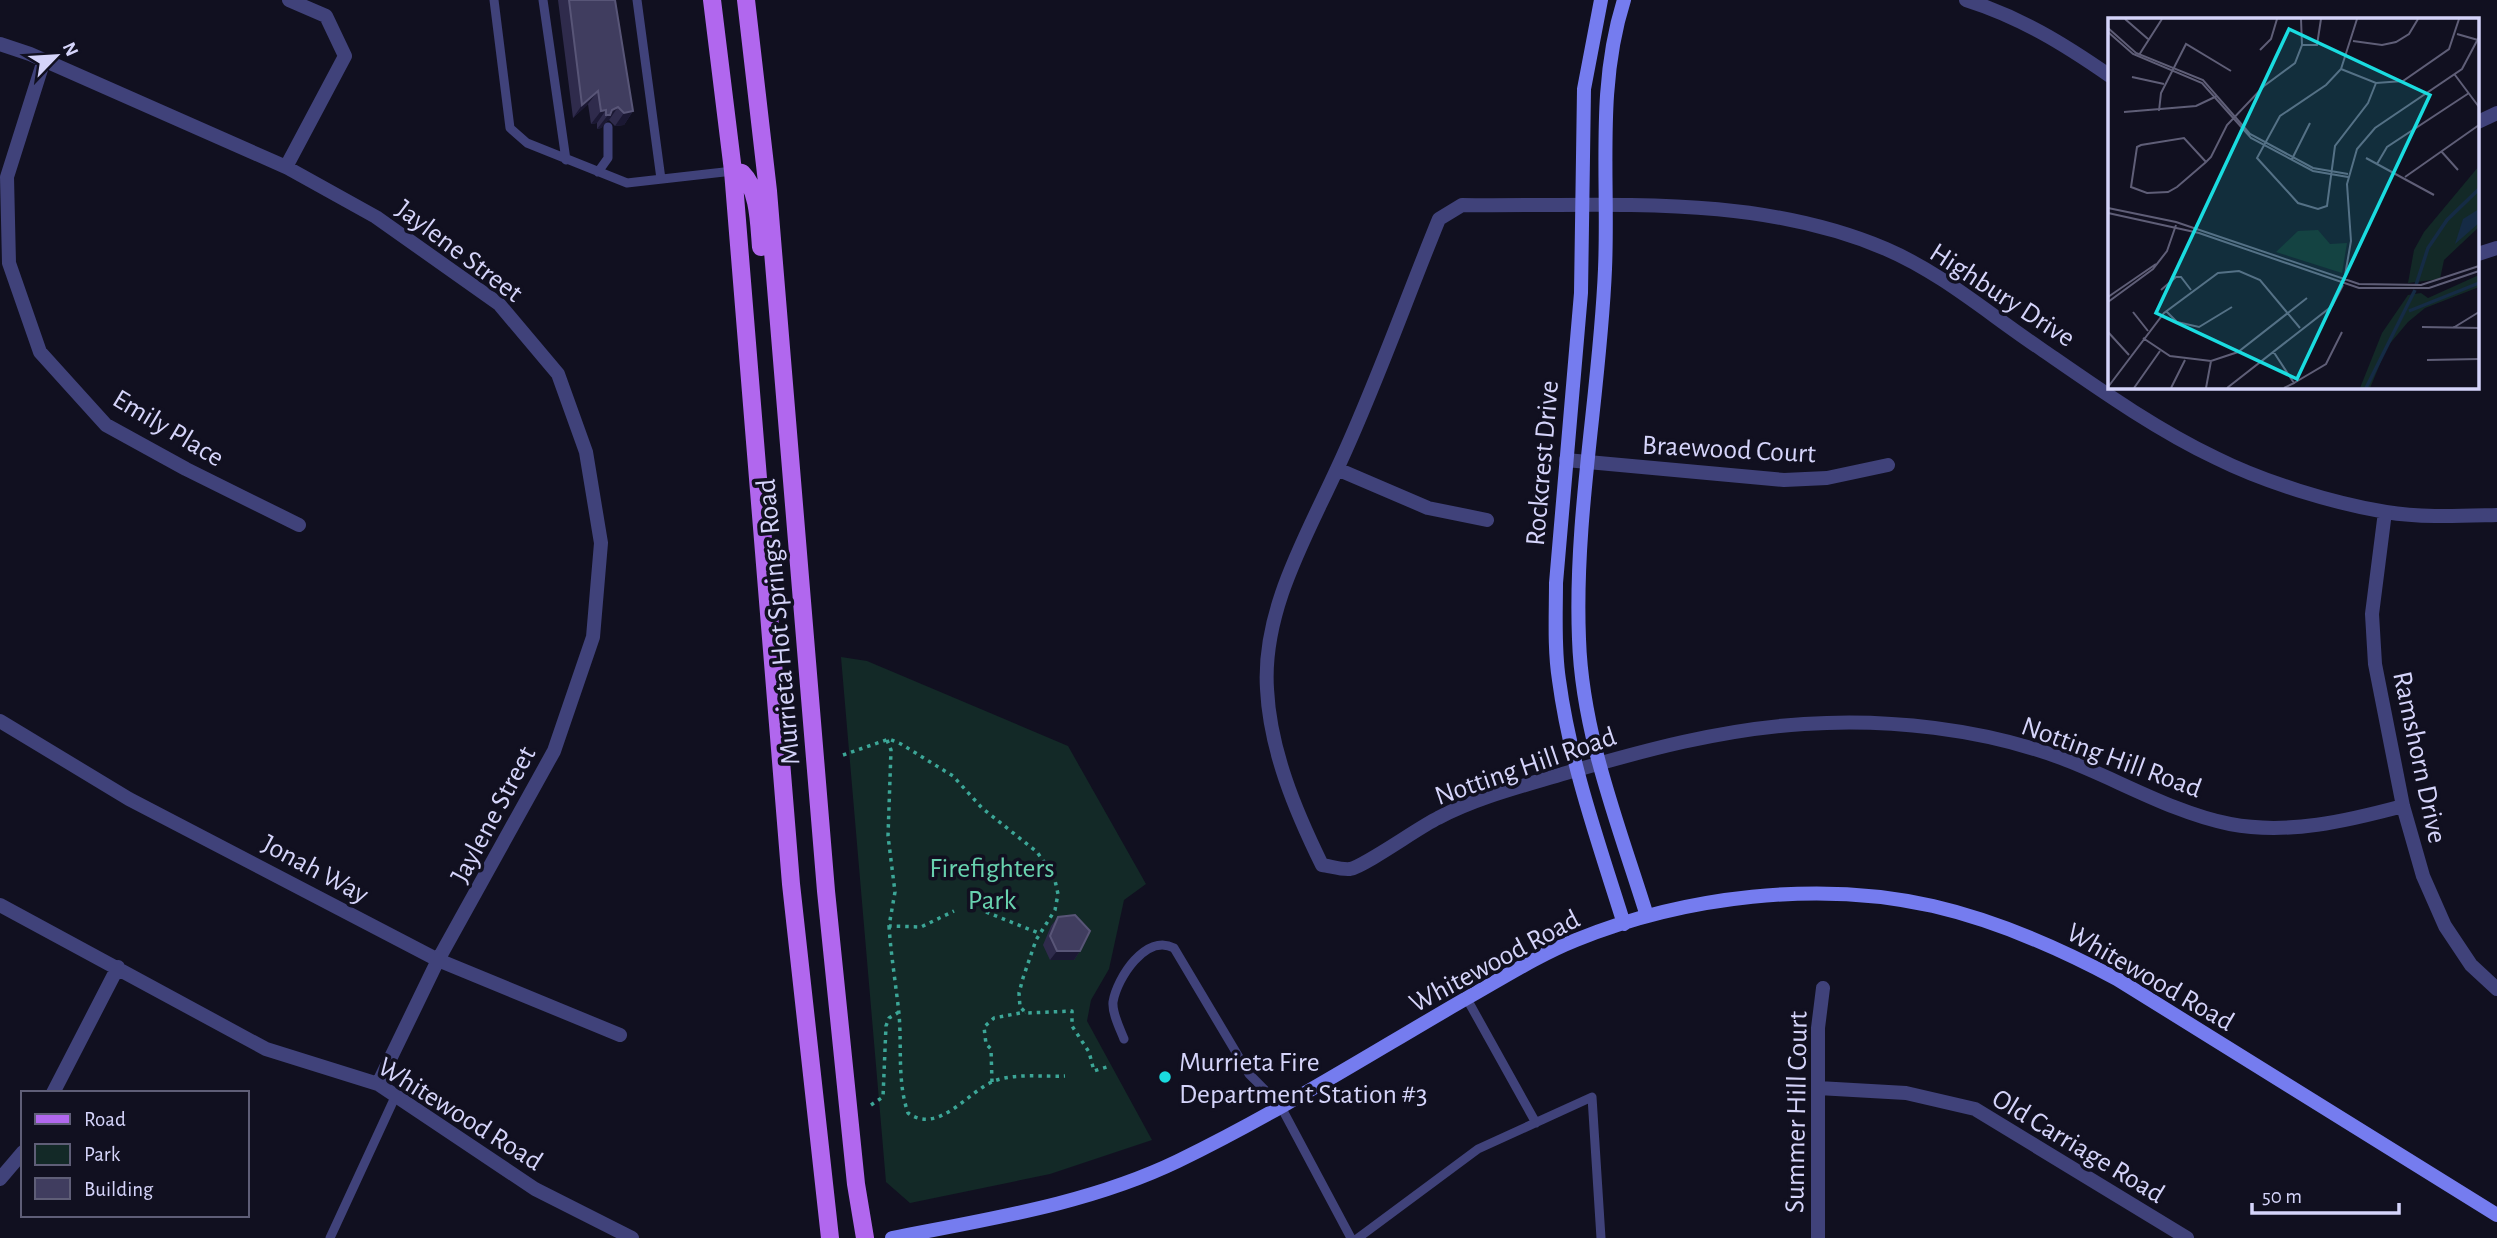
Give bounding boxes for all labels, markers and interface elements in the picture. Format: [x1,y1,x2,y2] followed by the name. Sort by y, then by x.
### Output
[2108,18,2480,388] inset map
[21,21,91,91] north arrow
[59,39,81,59] text: N
[390,195,527,308] street label: Jaylene Street
[1924,239,2079,353] street label: Highbury Drive
[1522,379,1564,547] street label: Rockcrest Drive
[108,385,228,473] street label: Emily Place
[1641,431,1817,469] street label: Braewood Court
[753,477,805,766] street label: Murrieta Hot Springs Road
[2387,669,2451,846] street label: Ramshorn Drive
[2017,712,2205,803] street label: Notting Hill Road
[1431,723,1620,811] street label: Notting Hill Road
[446,742,541,888] street label: Jaylene Street
[257,830,373,909] street label: Jonah Way
[929,855,1055,915] park label: Firefighters Park
[1405,905,1585,1018] street label: Whitewood Road
[2061,919,2239,1037] street label: Whitewood Road
[1781,1011,1813,1213] street label: Summer Hill Court
[1179,1049,1428,1109] place label: Murrieta Fire Department Station #3
[373,1053,547,1176] street label: Whitewood Road
[1157,1069,1173,1085] marker: Murrieta Fire Department Station #3
[1987,1084,2169,1209] street label: Old Carriage Road
[21,1091,248,1217] legend
[84,1109,126,1130] text: Road
[84,1144,121,1165] text: Park
[2252,1172,2399,1216] scale bar
[84,1179,154,1200] text: Building
[2262,1186,2302,1207] text: 50 m

